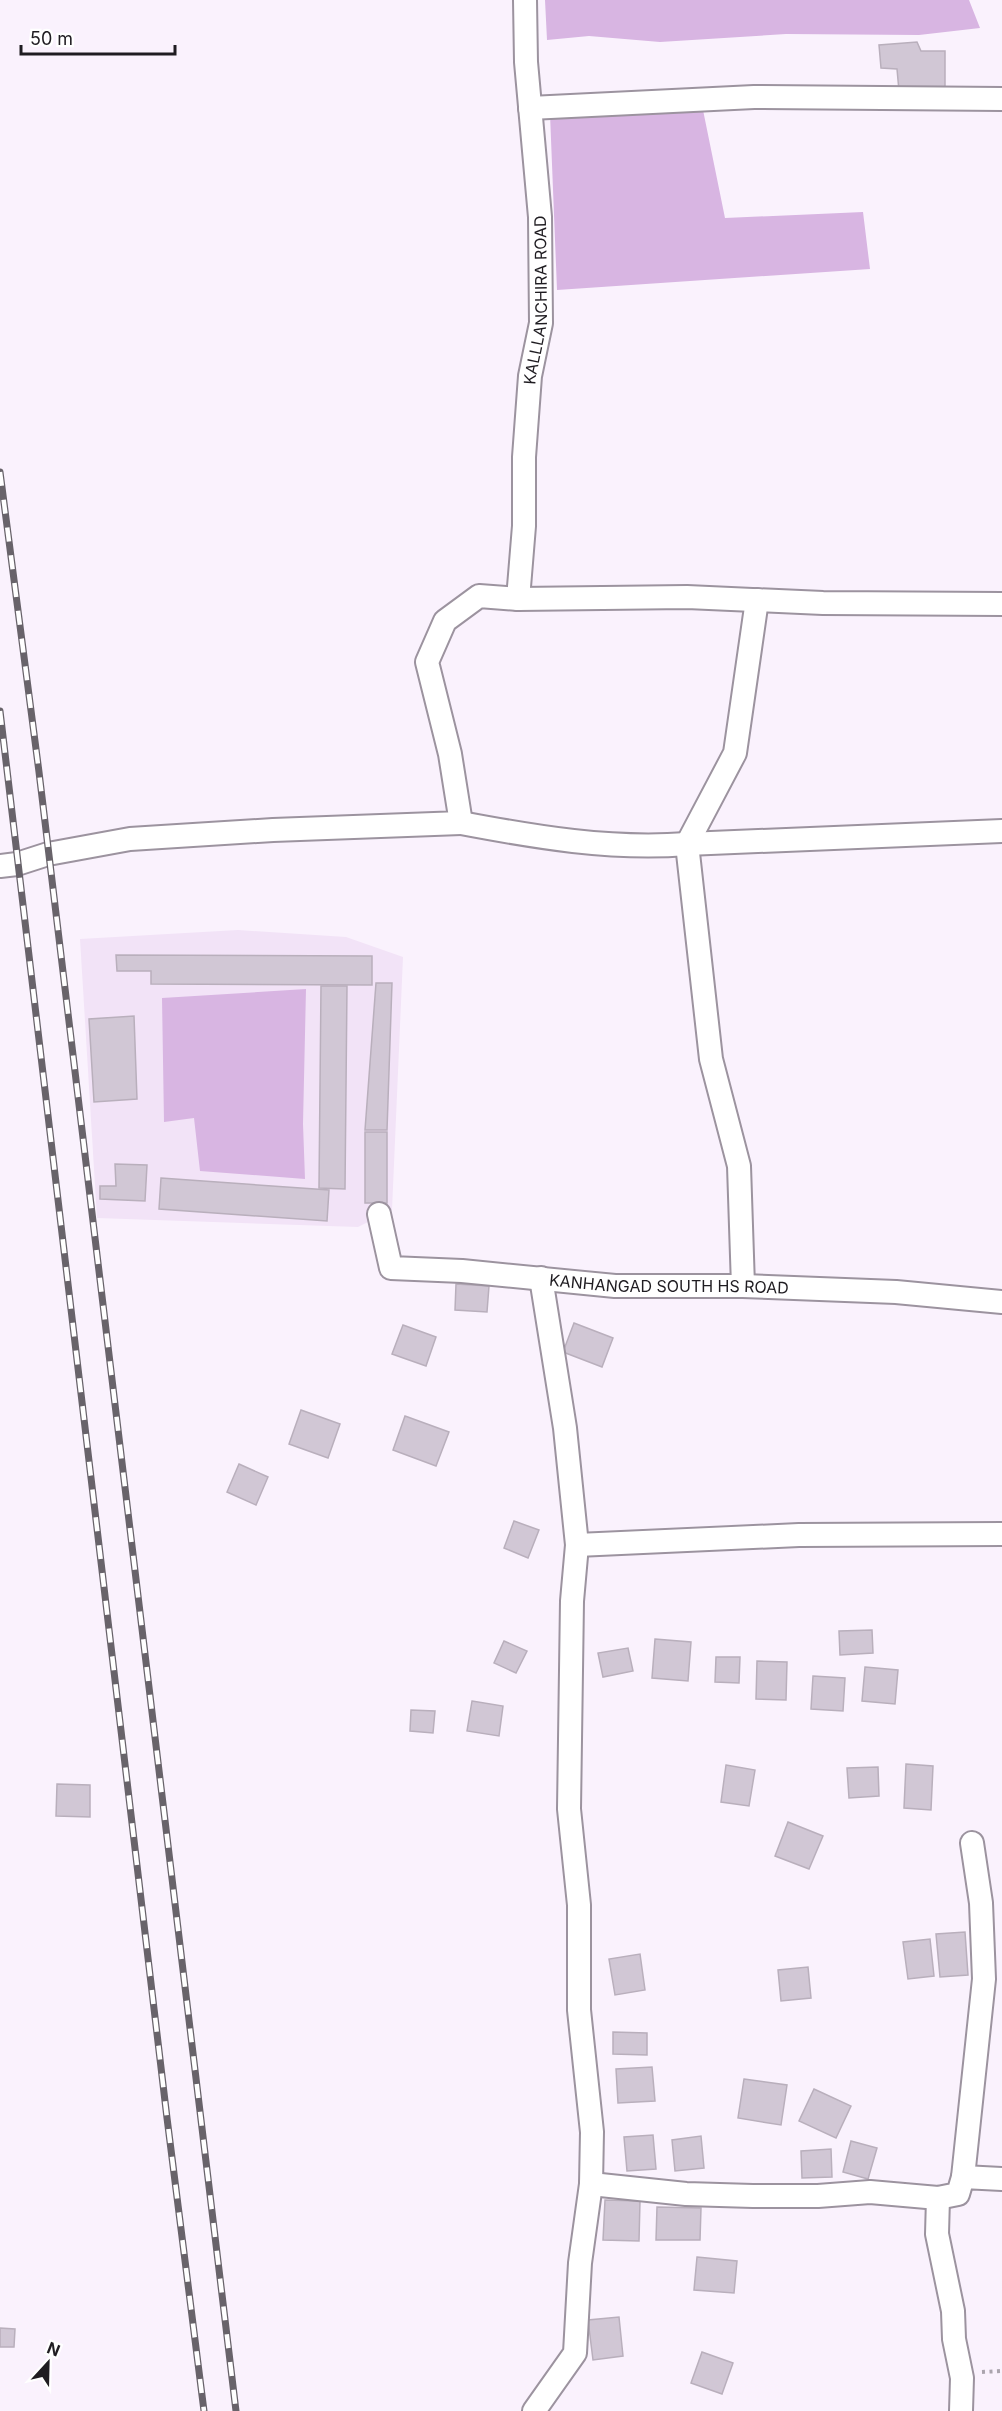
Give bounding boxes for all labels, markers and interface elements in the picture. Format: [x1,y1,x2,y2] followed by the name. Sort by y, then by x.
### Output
[21,18,176,56] scale bar
[30,28,73,49] text: 50 m
[519,215,551,385] street label: KALLLANCHIRA ROAD
[548,1270,789,1298] street label: KANHANGAD SOUTH HS ROAD
[18,2333,78,2393] north arrow
[44,2338,63,2361] text: N

